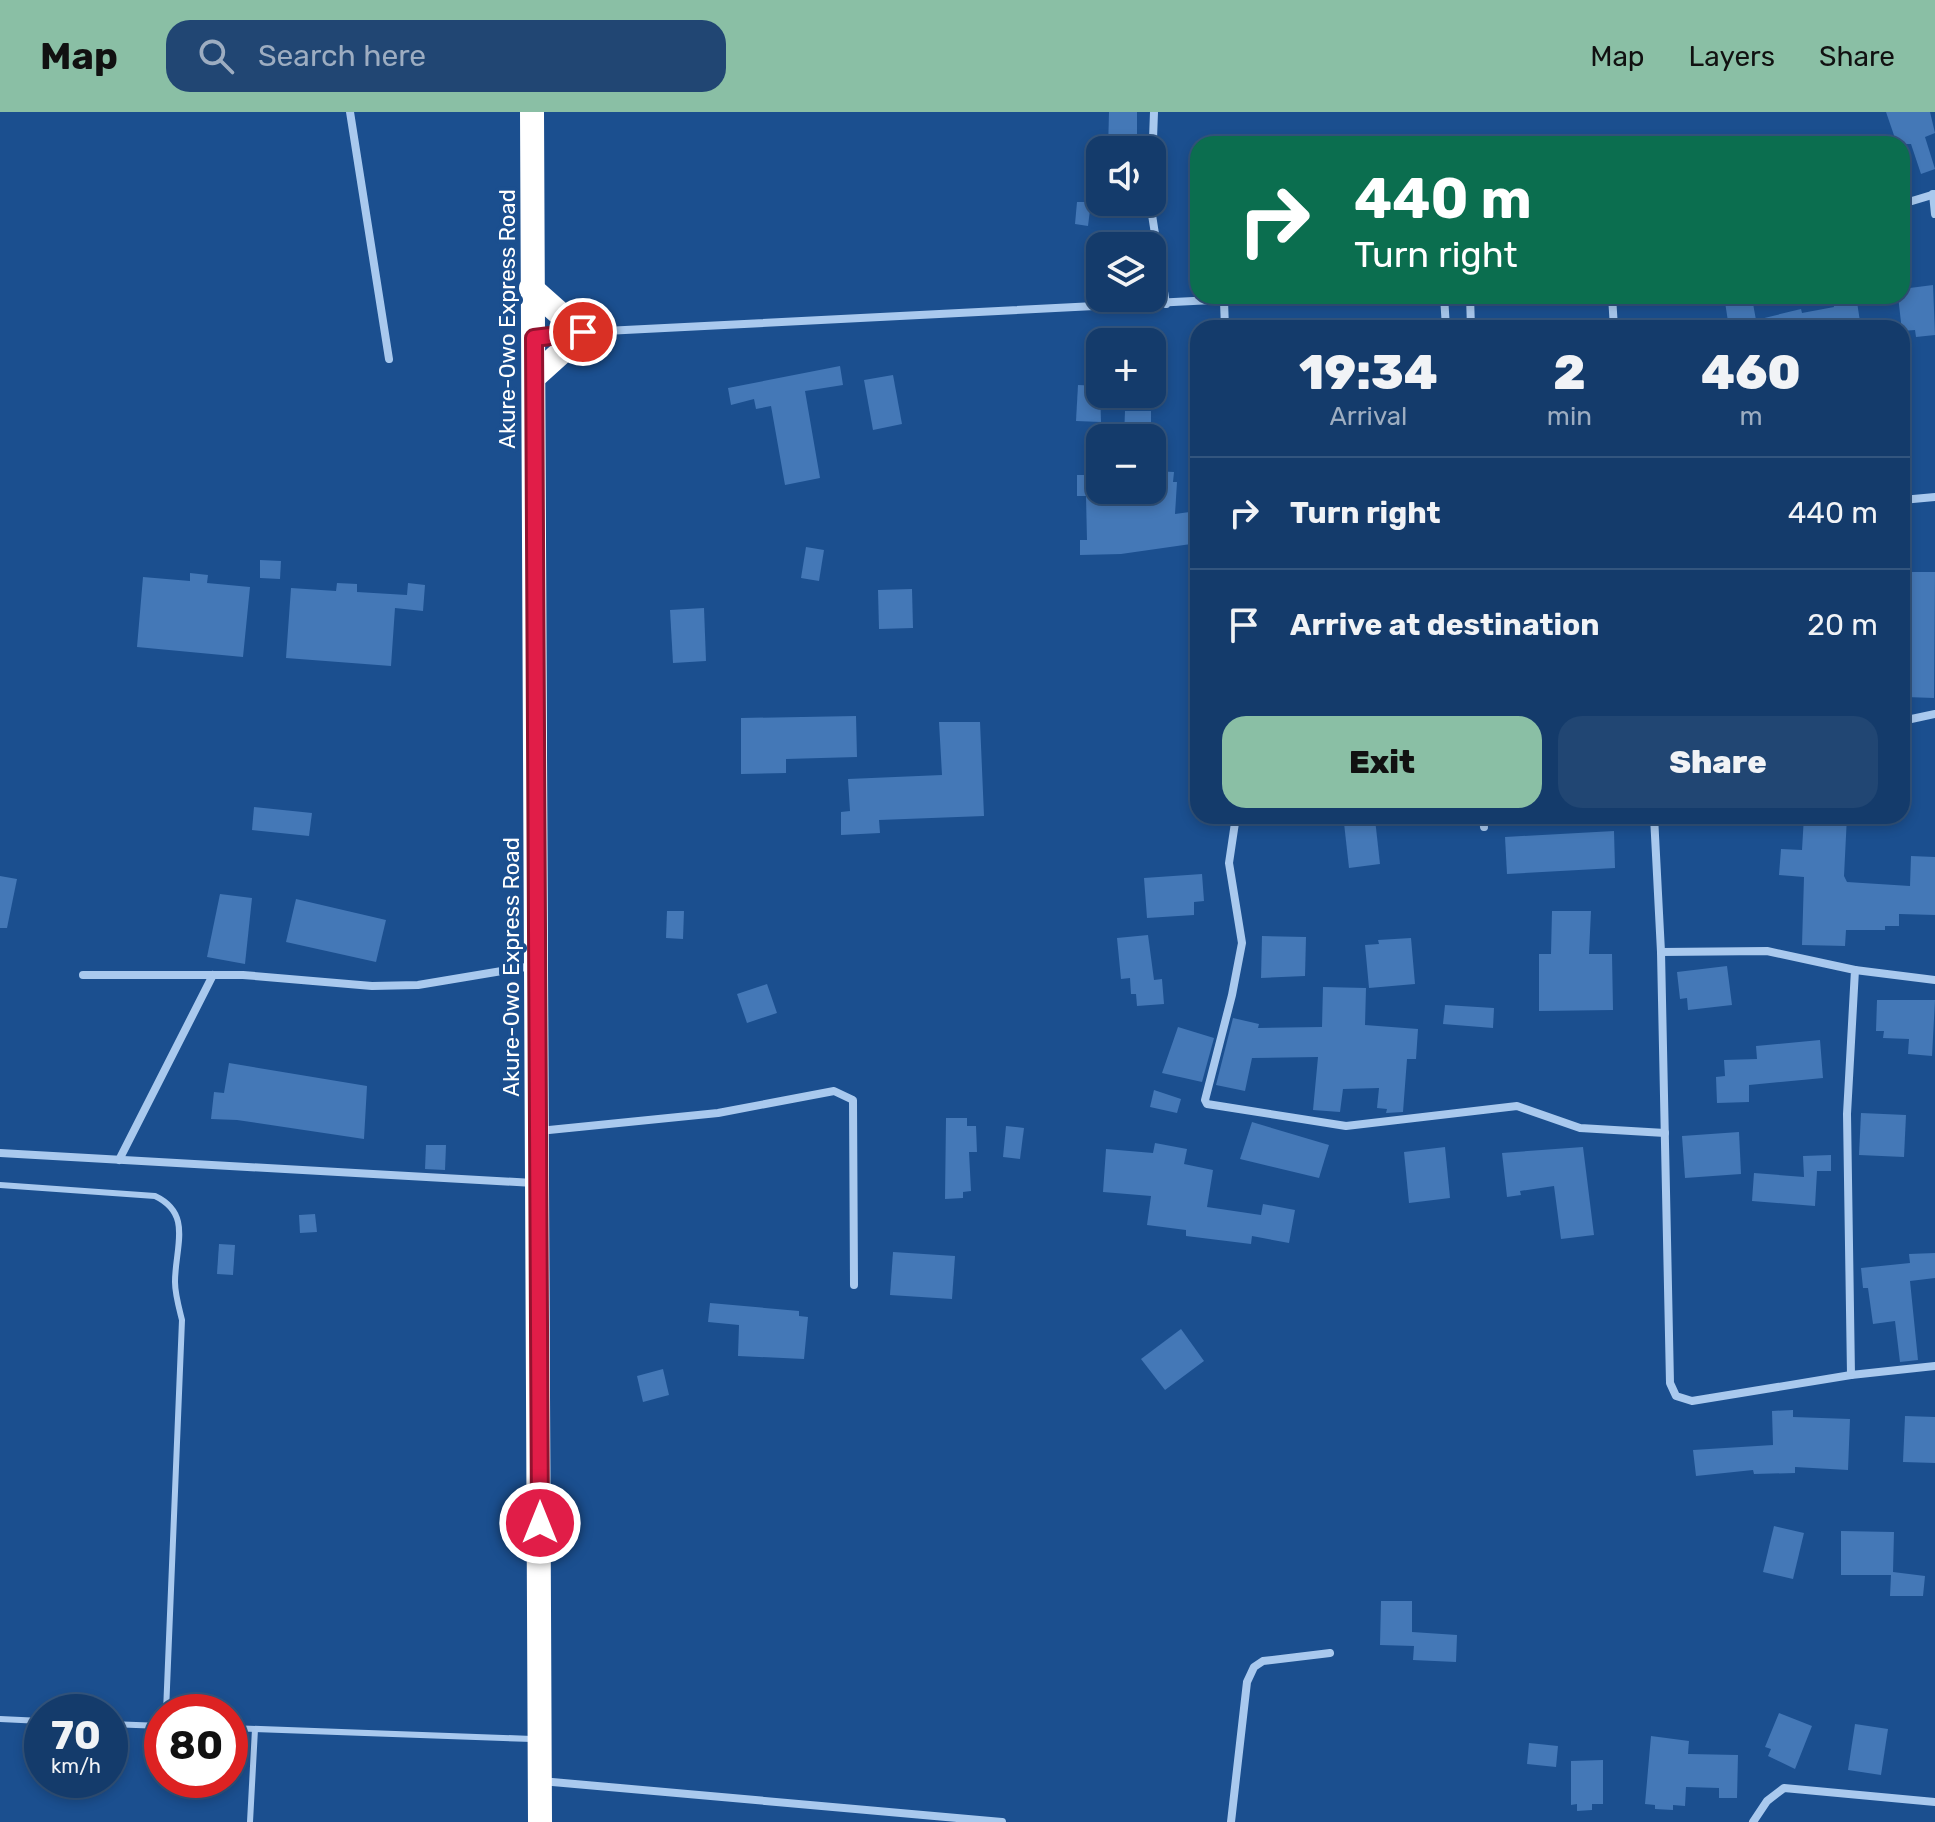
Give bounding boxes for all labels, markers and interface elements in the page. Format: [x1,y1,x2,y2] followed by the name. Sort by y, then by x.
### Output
[166,20,726,92] search box
[40,33,118,79] text: Map
[194,34,238,78] icon: search
[258,38,426,74] text: Search here
[1590,40,1645,73] text: Map
[1689,40,1775,73] text: Layers
[1819,40,1895,73] text: Share
[1086,136,1166,504] map controls
[1086,136,1166,216] button: sound
[1354,166,1532,232] text: 440 m
[1222,168,1326,272] icon: right
[494,189,521,449] street label: Akure-Owo Express Road
[1086,232,1166,312] button: layers
[1354,233,1518,276] text: Turn right
[549,298,617,366] pin
[561,310,605,354] icon: arrive
[1086,328,1166,408] button: +
[1299,344,1438,401] text: 19:34
[1553,344,1586,401] text: 2
[1701,344,1801,401] text: 460
[1329,401,1407,432] text: Arrival
[1547,401,1592,432] text: min
[1739,401,1763,432] text: m
[1086,424,1166,504] button: −
[1222,491,1266,535] icon: right
[1290,495,1441,531] text: Turn right
[1788,495,1878,531] text: 440 m
[1222,603,1266,647] icon: arrive
[1290,607,1600,643] text: Arrive at destination
[1807,607,1878,643] text: 20 m
[1222,716,1542,808] button: Exit
[1558,716,1878,808] button: Share
[498,837,525,1097] street label: Akure-Owo Express Road
[498,1481,582,1565] position arrow
[144,1694,248,1798] speed limit sign: 80
[51,1712,101,1759] text: 70
[51,1754,101,1778] text: km/h

